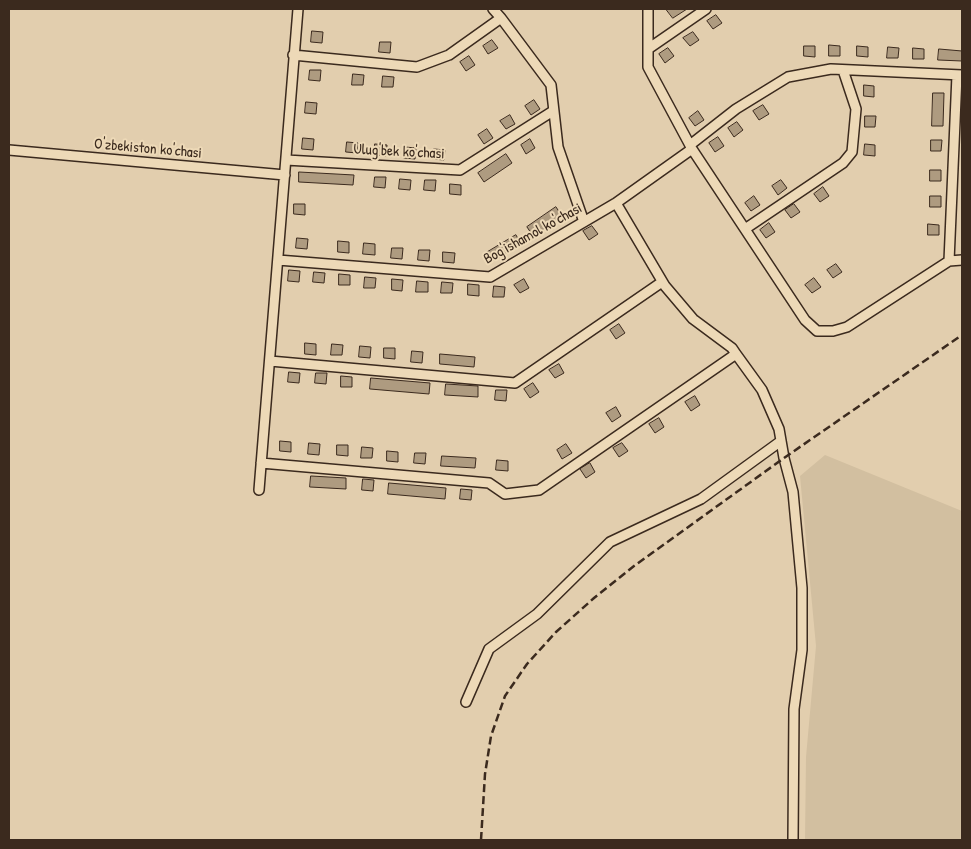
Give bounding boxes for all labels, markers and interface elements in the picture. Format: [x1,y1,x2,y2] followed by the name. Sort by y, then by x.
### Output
[93,135,203,163] street label: O'zbekiston ko'chasi
[353,141,445,163] street label: Ulug'bek ko'chasi
[481,200,585,268] street label: Bog'ishamol ko'chasi

